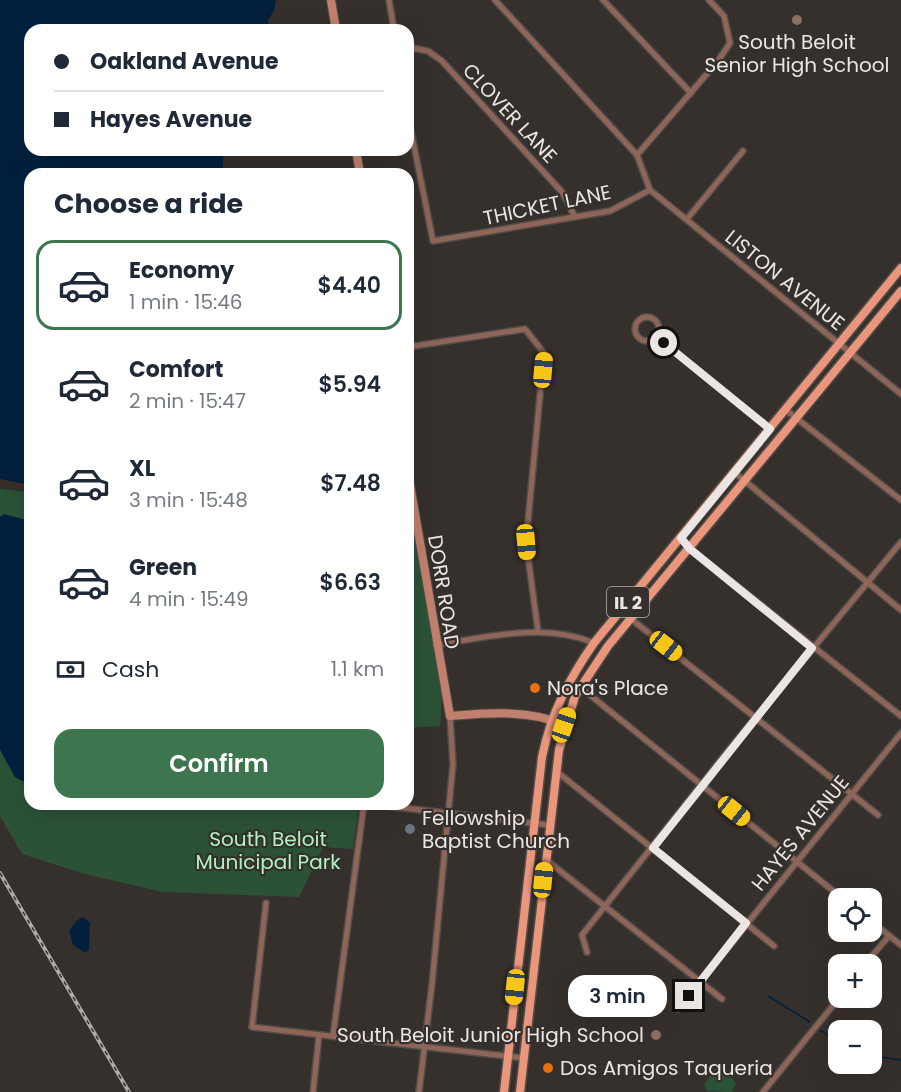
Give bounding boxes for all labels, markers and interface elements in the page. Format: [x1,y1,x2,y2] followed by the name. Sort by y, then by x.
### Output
[790,13,804,27] marker: South Beloit Senior High School
[704,28,890,79] place label: South Beloit Senior High School
[90,46,278,77] text: Oakland Avenue
[456,57,564,169] street label: CLOVER LANE
[90,104,252,135] text: Hayes Avenue
[481,178,613,232] street label: THICKET LANE
[54,185,243,222] text: Choose a ride
[719,223,851,337] street label: LISTON AVENUE
[129,255,234,286] text: Economy
[57,258,111,312] icon: car
[318,270,381,301] text: $4.40
[129,288,242,316] text: 1 min · 15:46
[650,329,677,356] route start
[532,351,554,389] car
[129,354,223,385] text: Comfort
[57,357,111,411] icon: car
[318,369,381,400] text: $5.94
[129,387,246,415] text: 2 min · 15:47
[129,453,155,484] text: XL
[57,456,111,510] icon: car
[320,468,381,499] text: $7.48
[129,486,248,514] text: 3 min · 15:48
[515,523,537,561] car
[421,533,467,651] street label: DORR ROAD
[129,552,197,583] text: Green
[57,555,111,609] icon: car
[320,567,381,598] text: $6.63
[129,585,249,613] text: 4 min · 15:49
[607,587,649,617] road number: IL 2
[646,628,686,664] car
[54,653,87,686] icon: cash
[102,654,159,685] text: Cash
[331,655,384,683] text: 1.1 km
[547,674,668,702] place label: Nora's Place
[528,681,542,695] marker: Nora's Place
[550,705,578,745] car
[54,729,384,798] button: Confirm
[745,769,855,897] street label: HAYES AVENUE
[714,793,754,829] car
[422,804,570,855] place label: Fellowship Baptist Church
[403,822,417,836] marker: Fellowship Baptist Church
[196,825,341,876] park label: South Beloit Municipal Park
[532,861,554,899] car
[828,888,882,1074] map controls
[828,888,882,942] button: locate
[828,954,882,1008] button: +
[504,968,526,1006] car
[569,975,668,1017] callout: 3 min
[589,982,646,1010] text: 3 min
[675,982,702,1009] route end
[828,1020,882,1074] button: −
[337,1021,644,1049] place label: South Beloit Junior High School
[649,1028,663,1042] marker: South Beloit Junior High School
[560,1054,773,1082] place label: Dos Amigos Taqueria
[541,1061,555,1075] marker: Dos Amigos Taqueria

